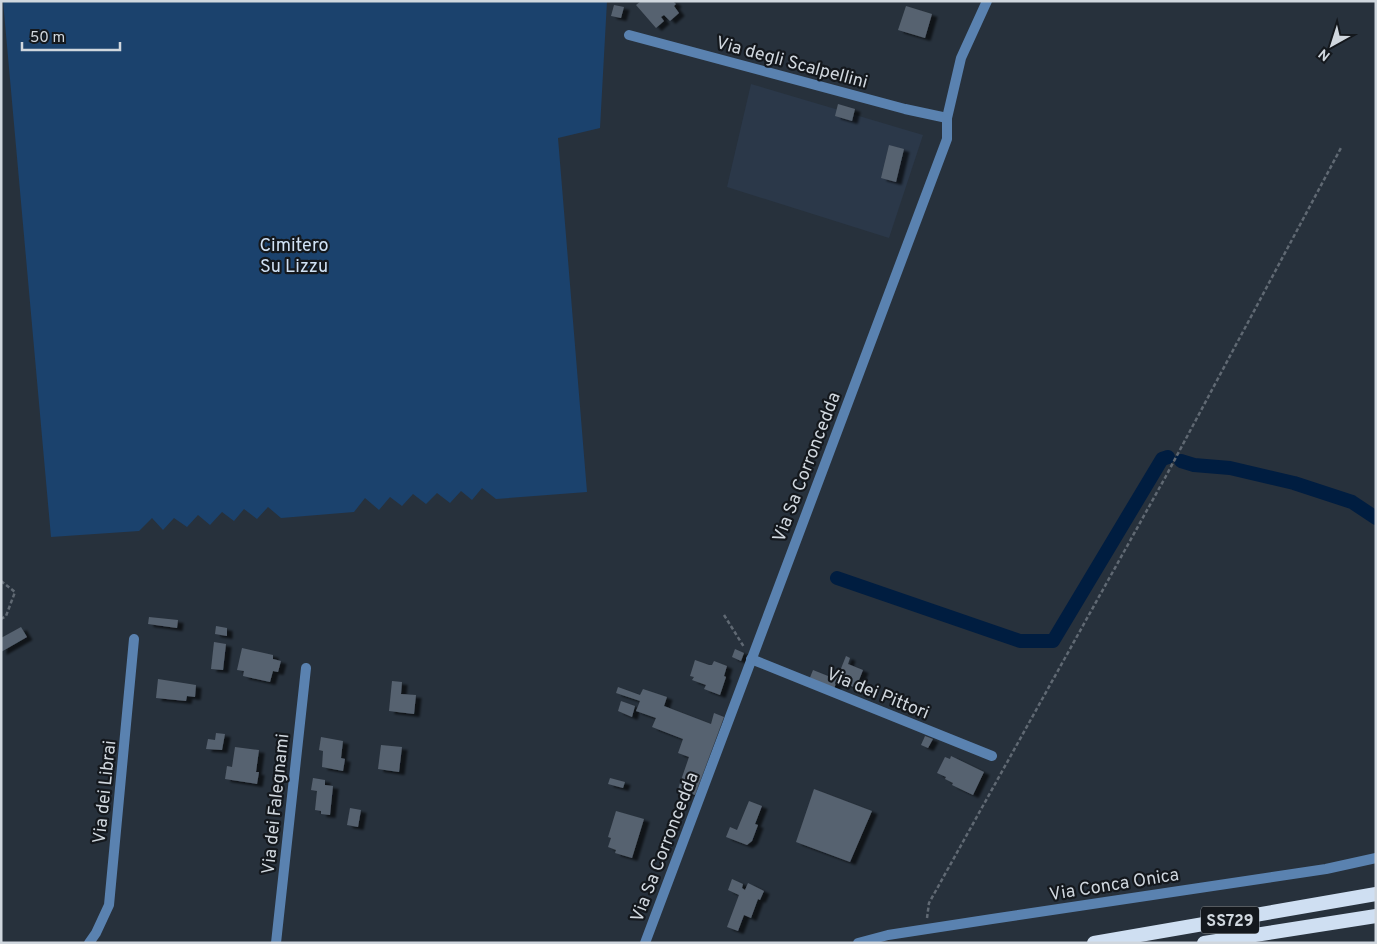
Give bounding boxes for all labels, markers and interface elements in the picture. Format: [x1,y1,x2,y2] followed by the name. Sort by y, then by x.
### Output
[22,20,120,52] scale bar
[1307,20,1357,70] north arrow
[30,29,65,48] text: 50 m
[713,32,870,95] street label: Via degli Scalpellini
[1316,44,1334,64] text: N
[259,235,329,279] park label: Cimitero Su Lizzu
[768,389,847,546] street label: Via Sa Corroncedda
[823,663,932,725] street label: Via dei Pittori
[258,733,295,876] street label: Via dei Falegnami
[89,739,122,845] street label: Via dei Librai
[626,769,705,926] street label: Via Sa Corroncedda
[1048,864,1181,907] street label: Via Conca Onica
[1201,906,1259,934] road number: SS729

